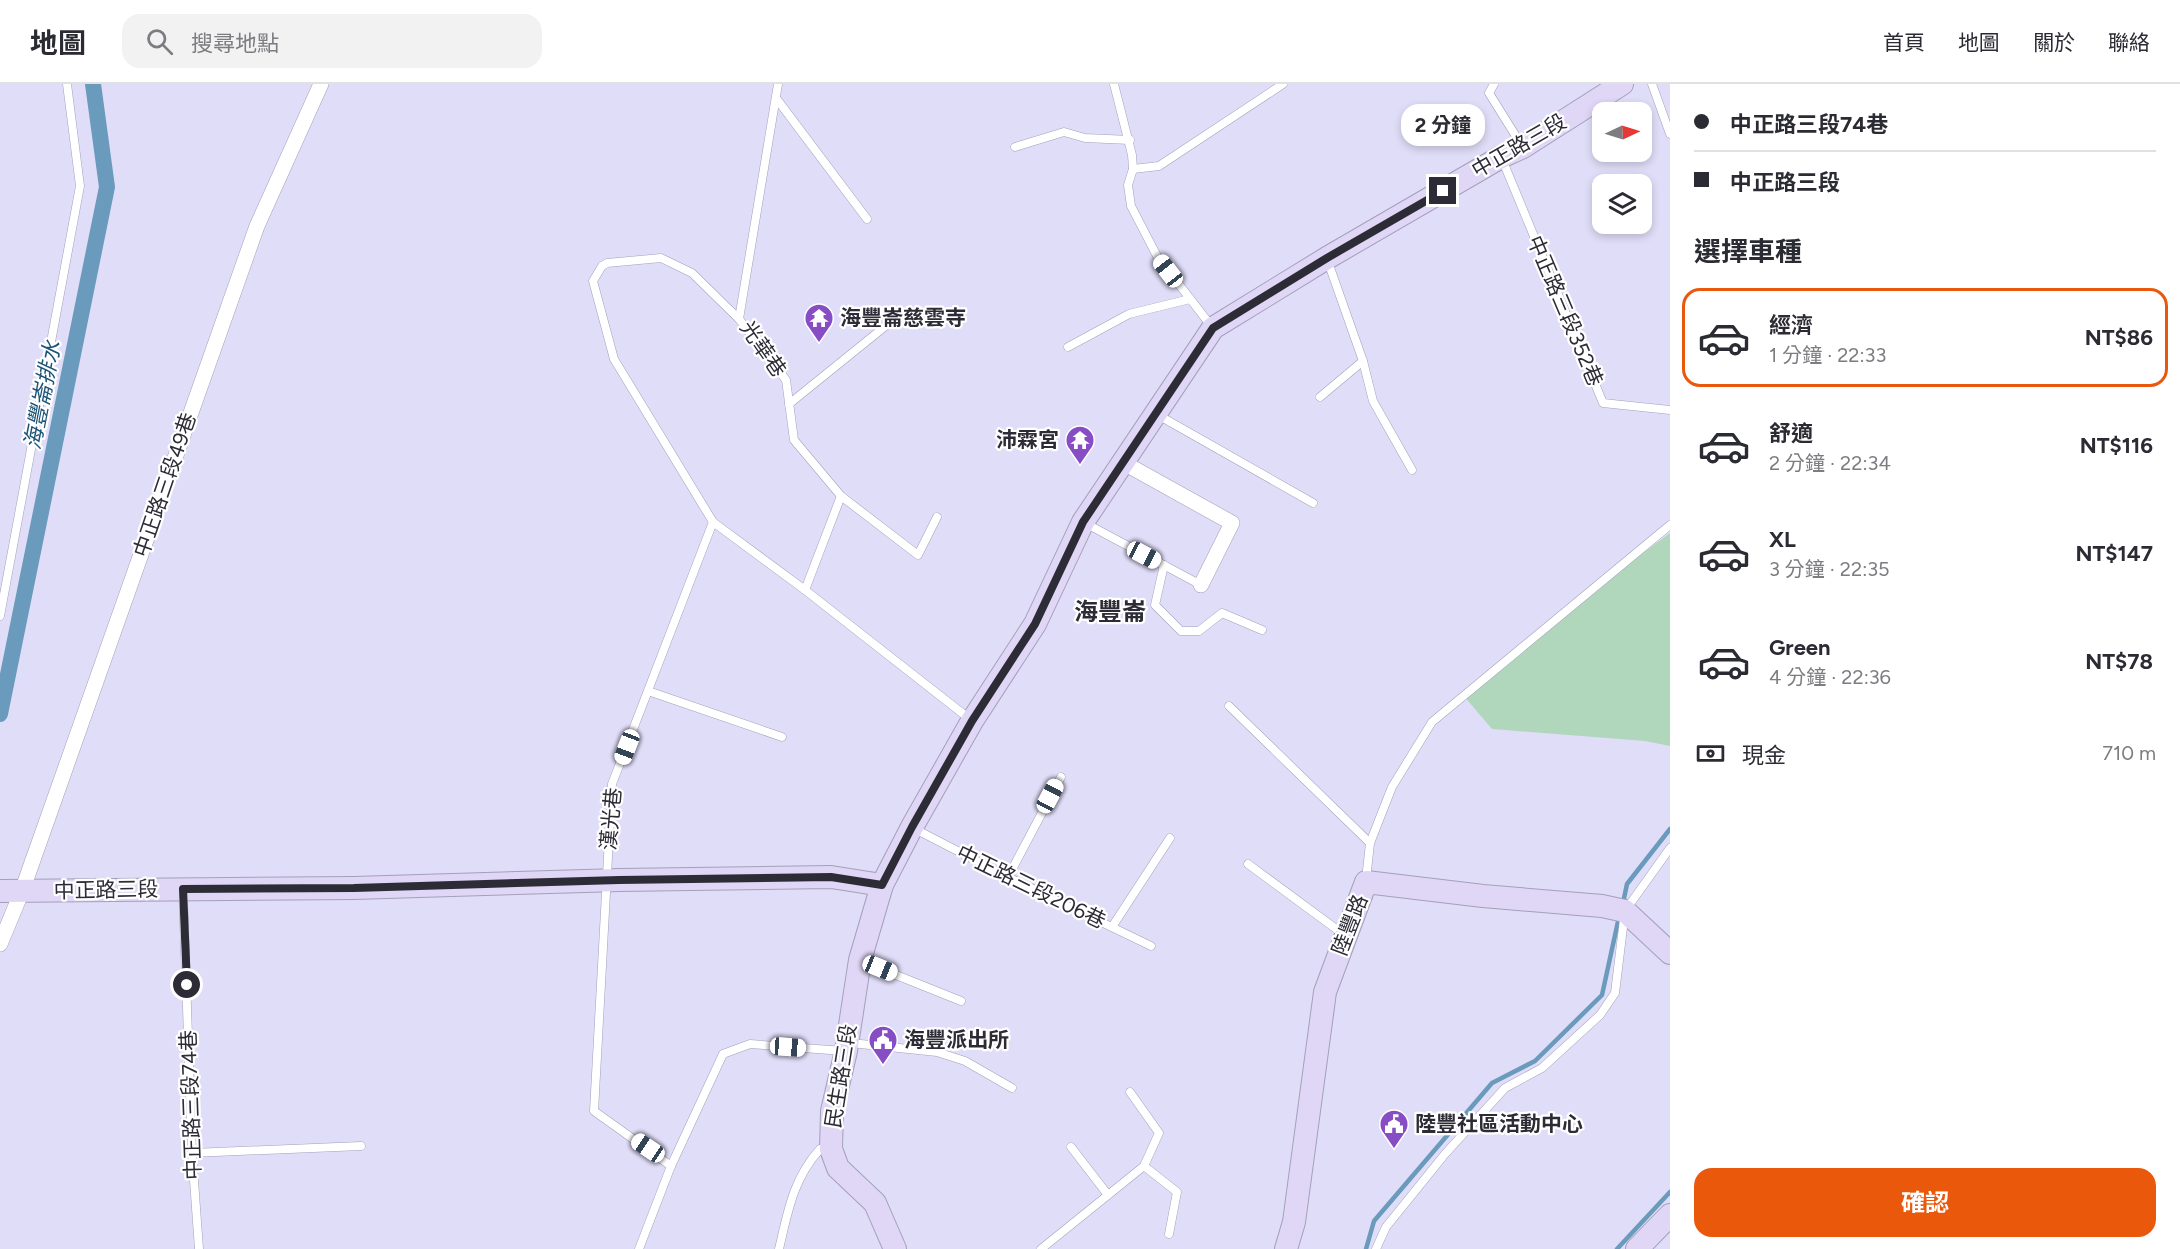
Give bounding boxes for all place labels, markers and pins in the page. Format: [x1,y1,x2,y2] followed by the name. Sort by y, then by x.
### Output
[803,302,835,344] temple icon: 海豐崙慈雲寺
[840,305,966,330] place label: 海豐崙慈雲寺
[1064,424,1096,466] temple icon: 沛霖宮
[996,427,1059,452] place label: 沛霖宮
[867,1024,899,1066] public building icon: 海豐派出所
[904,1027,1009,1052] place label: 海豐派出所
[1378,1108,1410,1150] public building icon: 陸豐社區活動中心
[1415,1111,1583,1136] place label: 陸豐社區活動中心

